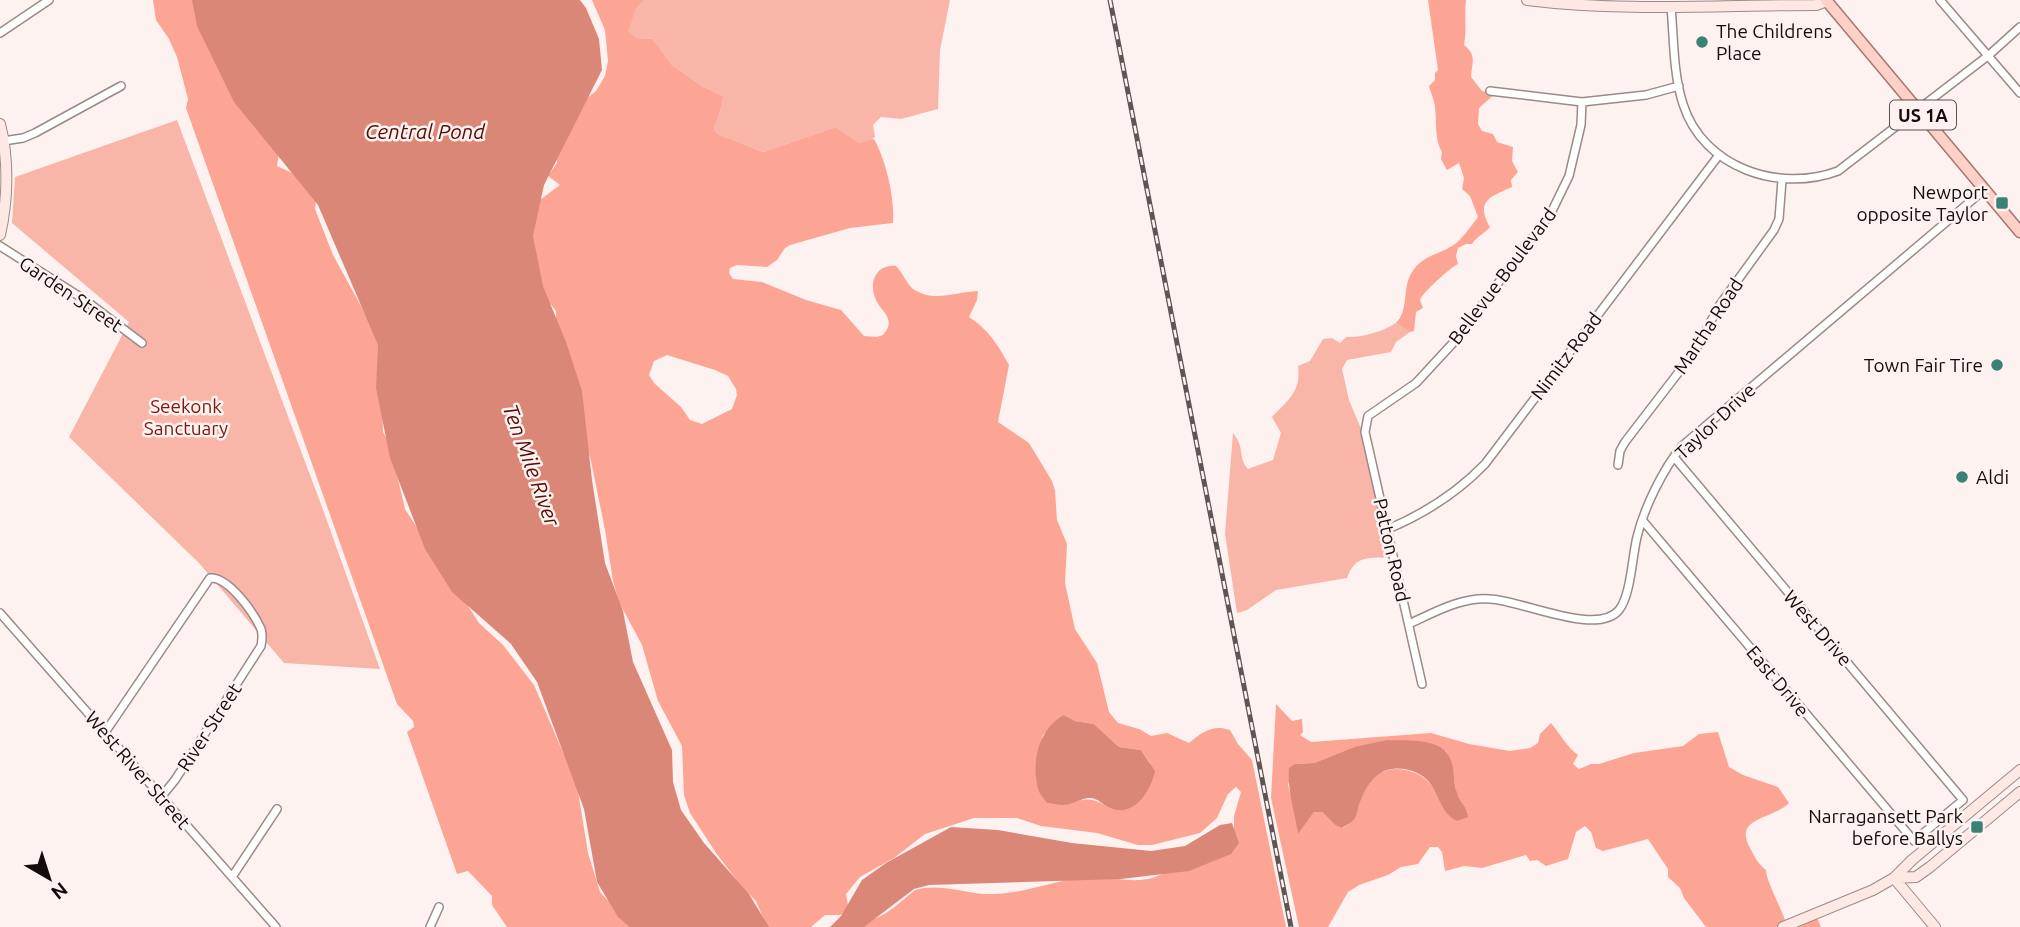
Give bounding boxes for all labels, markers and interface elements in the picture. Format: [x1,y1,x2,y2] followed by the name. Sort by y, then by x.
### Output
[1716,20,1832,64] place label: The Childrens Place
[1694,34,1710,50] marker: The Childrens Place
[1890,100,1956,130] road number: US 1A
[365,119,486,143] water label: Central Pond
[1856,181,1989,225] place label: Newport opposite Taylor
[1994,195,2010,211] marker: Newport opposite Taylor
[1444,204,1560,348] street label: Bellevue Boulevard
[15,251,127,337] street label: Garden Street
[1669,274,1747,378] street label: Martha Road
[1526,308,1606,404] street label: Nimitz Road
[1864,354,1983,376] place label: Town Fair Tire
[1989,357,2005,373] marker: Town Fair Tire
[1670,378,1760,464] street label: Taylor Drive
[144,395,228,439] park label: Seekonk Sanctuary
[499,401,566,530] water label: Ten Mile River
[1976,466,2009,488] place label: Aldi
[1954,469,1970,485] marker: Aldi
[1369,496,1415,604] street label: Patton Road
[1779,586,1857,670] street label: West Drive
[1742,641,1814,721] street label: East Drive
[172,678,246,775] street label: River Street
[81,707,195,834] street label: West River Street
[1808,805,1963,849] place label: Narragansett Park before Ballys
[1969,819,1985,835] marker: Narragansett Park before Ballys
[14,843,84,913] north arrow
[47,878,72,904] text: N

